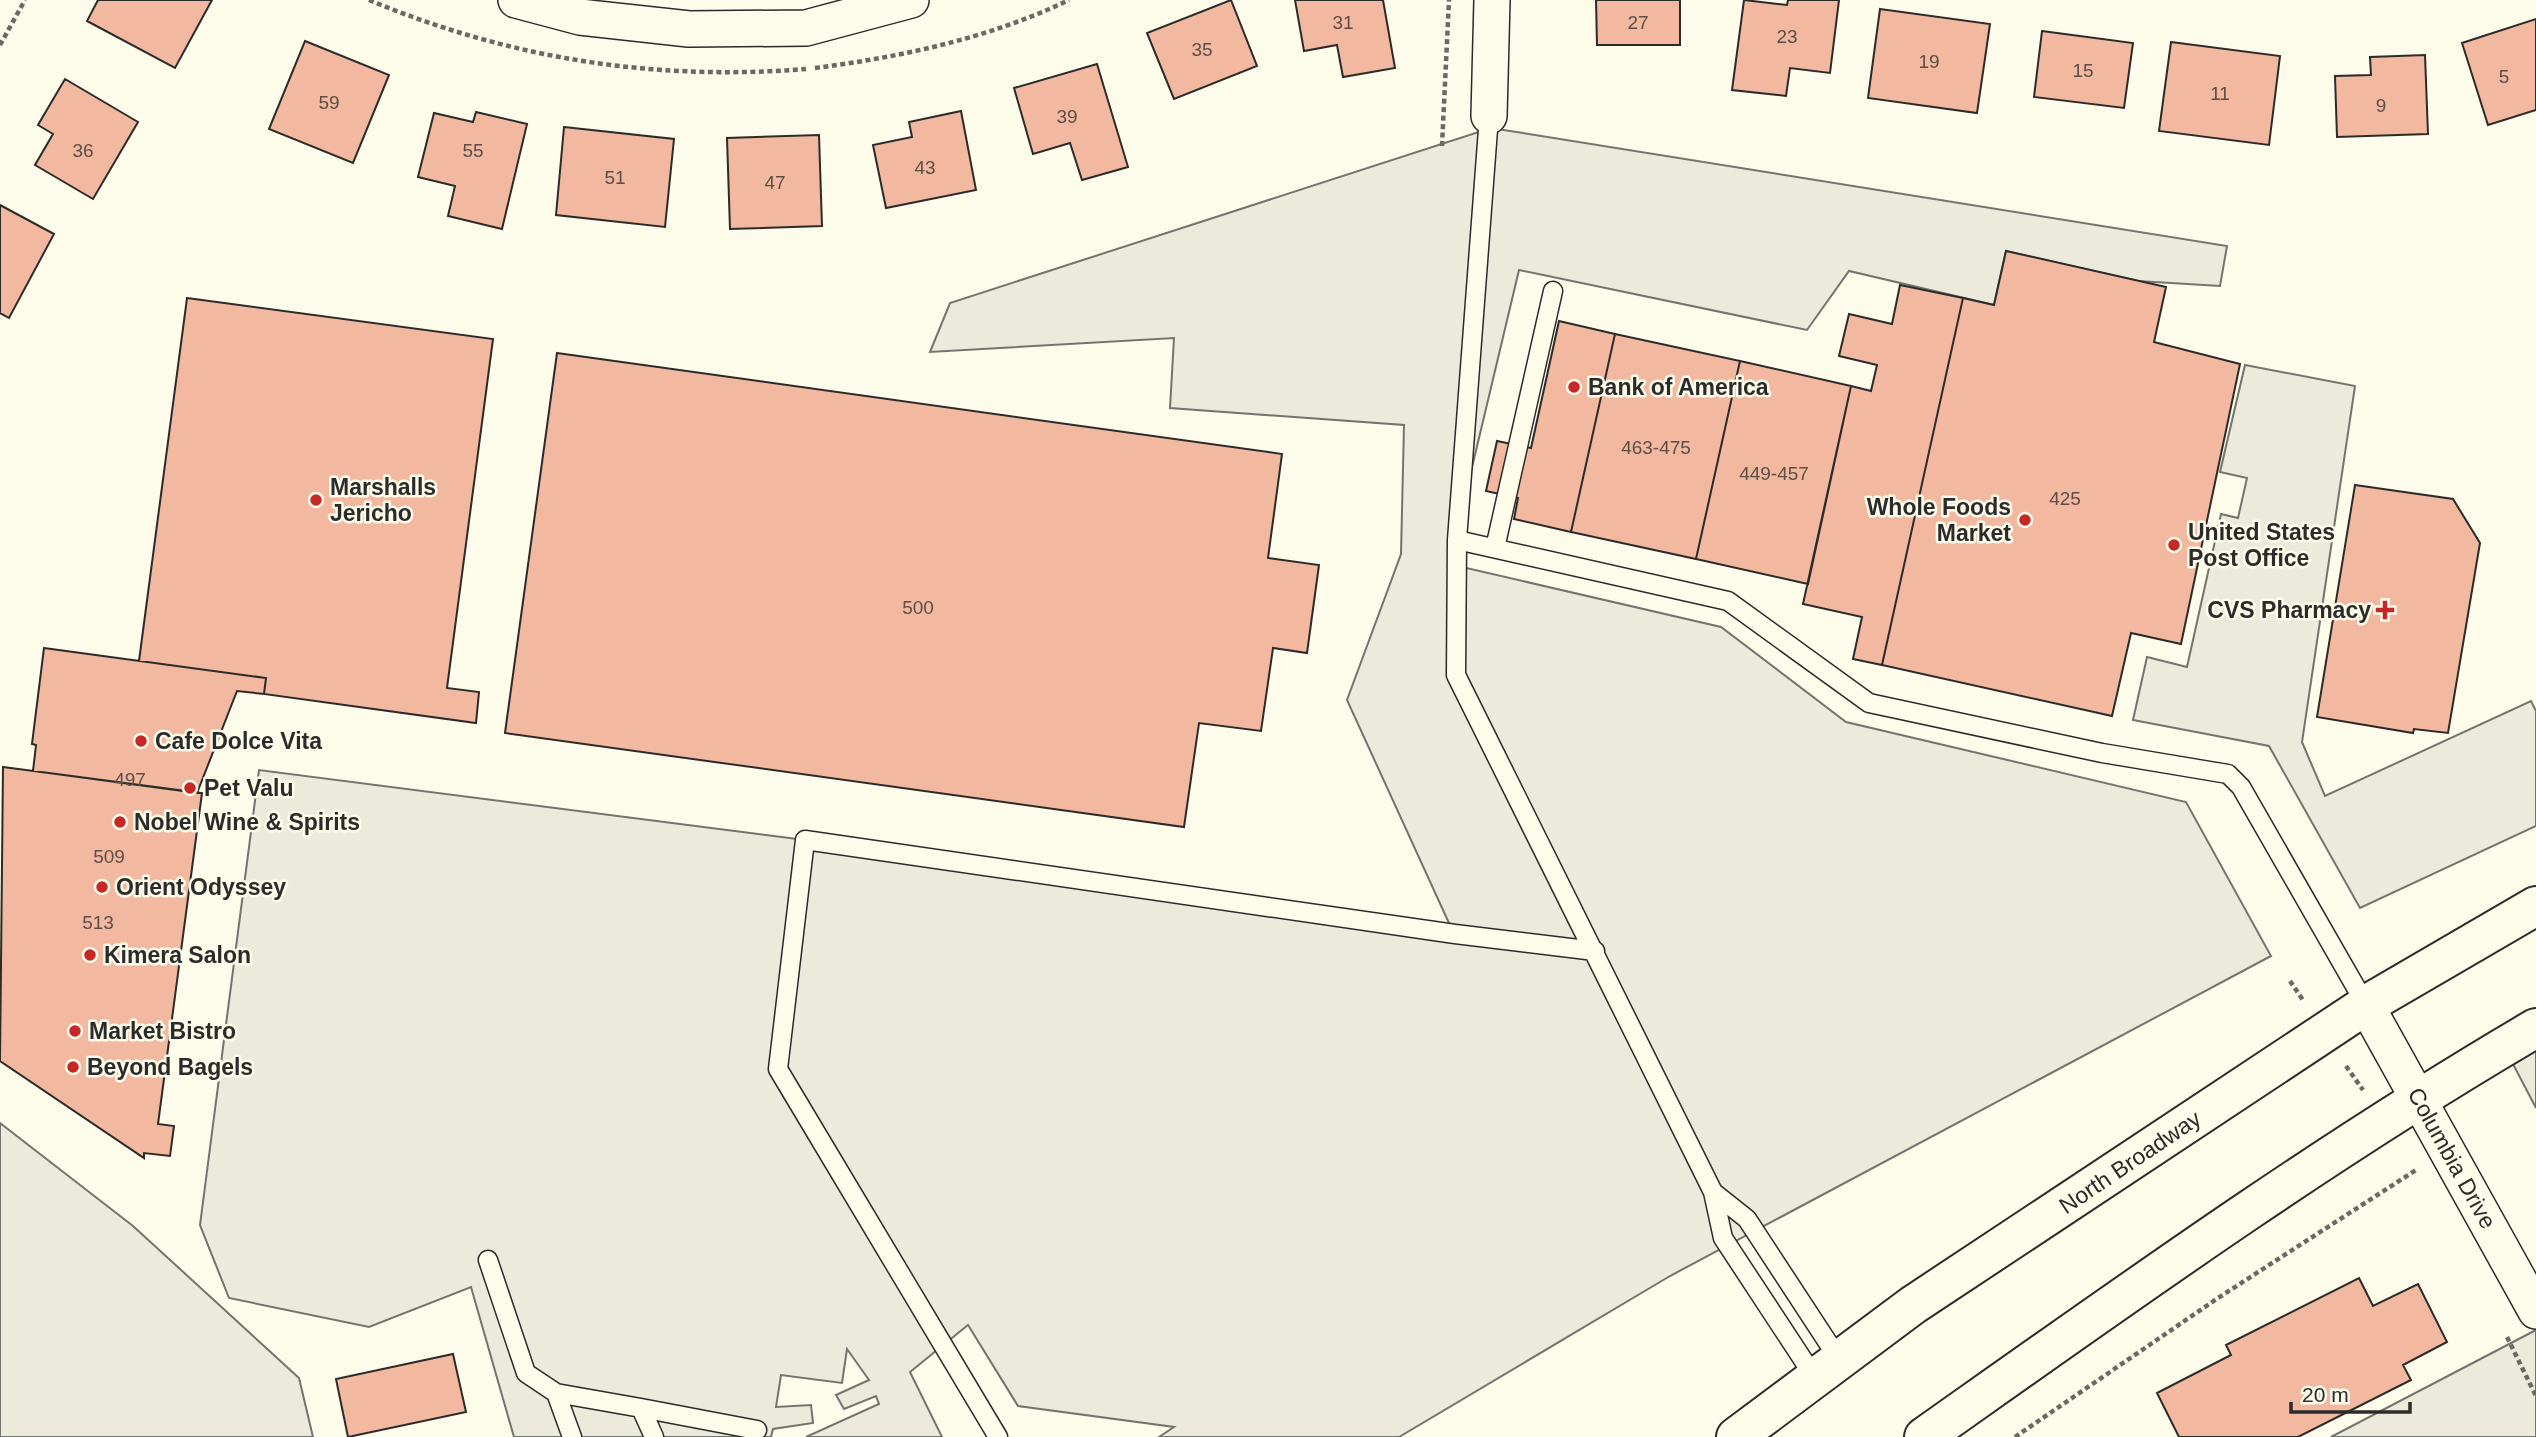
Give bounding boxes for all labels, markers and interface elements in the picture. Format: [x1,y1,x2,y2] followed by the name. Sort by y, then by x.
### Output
[1332,12,1354,33] house number: 31
[1627,12,1649,33] house number: 27
[1776,26,1798,47] house number: 23
[1191,39,1213,60] house number: 35
[1918,51,1940,72] house number: 19
[2072,60,2094,81] house number: 15
[2499,66,2509,87] house number: 5
[2210,83,2230,104] house number: 11
[318,92,340,113] house number: 59
[2376,95,2386,116] house number: 9
[1056,106,1078,127] house number: 39
[72,140,94,161] house number: 36
[462,140,484,161] house number: 55
[914,157,936,178] house number: 43
[604,167,626,188] house number: 51
[764,172,786,193] house number: 47
[1588,374,1769,400] place label: Bank of America
[1566,379,1582,395] marker: Bank of America
[1621,437,1691,458] house number: 463-475
[1739,463,1809,484] house number: 449-457
[330,474,436,526] place label: Marshalls Jericho
[2049,488,2081,509] house number: 425
[308,492,324,508] marker: Marshalls Jericho
[1867,494,2011,546] place label: Whole Foods Market
[2017,512,2033,528] marker: Whole Foods Market
[2188,519,2335,571] place label: United States Post Office
[2166,537,2182,553] marker: United States Post Office
[902,597,934,618] house number: 500
[2207,597,2371,623] place label: CVS Pharmacy
[2377,602,2393,618] marker: CVS Pharmacy
[155,728,322,754] place label: Cafe Dolce Vita
[133,733,149,749] marker: Cafe Dolce Vita
[114,769,146,790] house number: 497
[204,775,293,801] place label: Pet Valu
[182,780,198,796] marker: Pet Valu
[134,809,360,835] place label: Nobel Wine & Spirits
[112,814,128,830] marker: Nobel Wine & Spirits
[93,846,125,867] house number: 509
[116,874,286,900] place label: Orient Odyssey
[94,879,110,895] marker: Orient Odyssey
[82,912,114,933] house number: 513
[104,942,251,968] place label: Kimera Salon
[82,947,98,963] marker: Kimera Salon
[89,1018,236,1044] place label: Market Bistro
[67,1023,83,1039] marker: Market Bistro
[87,1054,253,1080] place label: Beyond Bagels
[65,1059,81,1075] marker: Beyond Bagels
[2403,1083,2501,1233] street label: Columbia Drive
[2054,1105,2206,1219] street label: North Broadway
[2291,1370,2410,1414] scale bar
[2302,1383,2349,1406] text: 20 m

